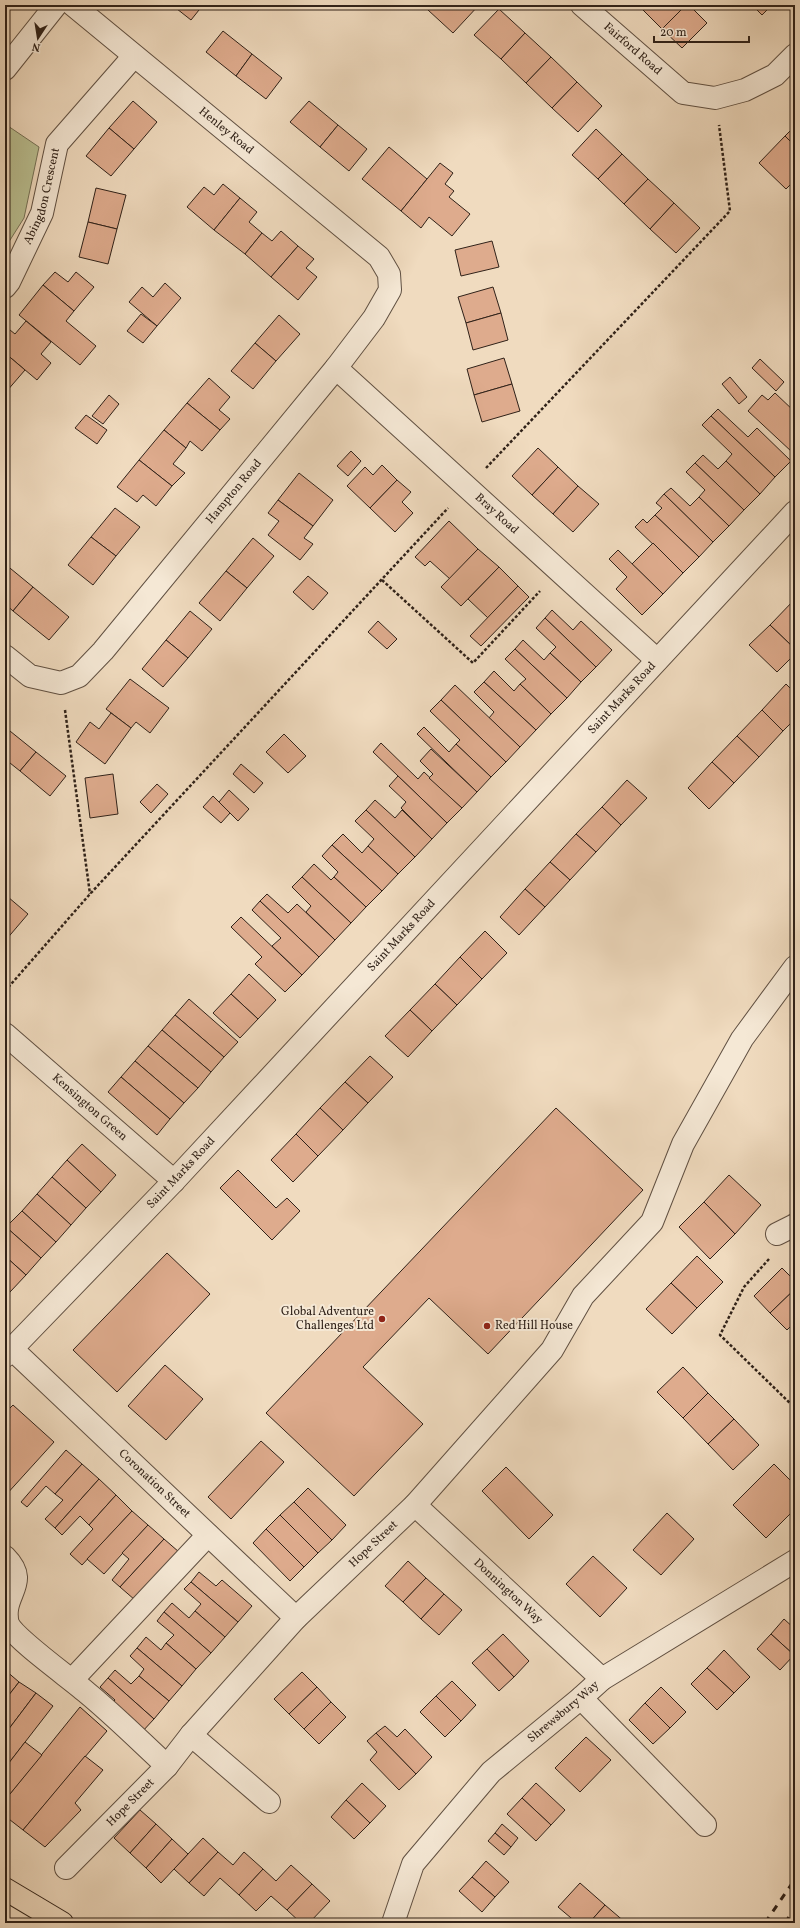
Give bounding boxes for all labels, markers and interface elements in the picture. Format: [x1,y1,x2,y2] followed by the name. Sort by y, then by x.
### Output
[18,18,58,58] north arrow
[654,18,749,44] scale bar
[600,19,665,79] street label: Fairford Road
[660,25,687,41] text: 20 m
[31,38,42,54] text: N
[195,104,257,158] street label: Henley Road
[20,146,64,247] street label: Abingdon Crescent
[203,456,266,528] street label: Hampton Road
[471,490,522,538] street label: Bray Road
[584,658,660,738] street label: Saint Marks Road
[364,896,440,975] street label: Saint Marks Road
[48,1070,131,1145] street label: Kensington Green
[143,1133,219,1212] street label: Saint Marks Road
[281,1304,374,1334] place label: Global Adventure Challenges Ltd
[377,1314,387,1324] marker: Global Adventure Challenges Ltd
[495,1318,573,1334] place label: Red Hill House
[482,1321,492,1331] marker: Red Hill House
[115,1446,194,1522] street label: Coronation Street
[346,1517,402,1571] street label: Hope Street
[470,1555,547,1628] street label: Donnington Way
[524,1677,603,1747] street label: Shrewsbury Way
[103,1775,158,1830] street label: Hope Street

